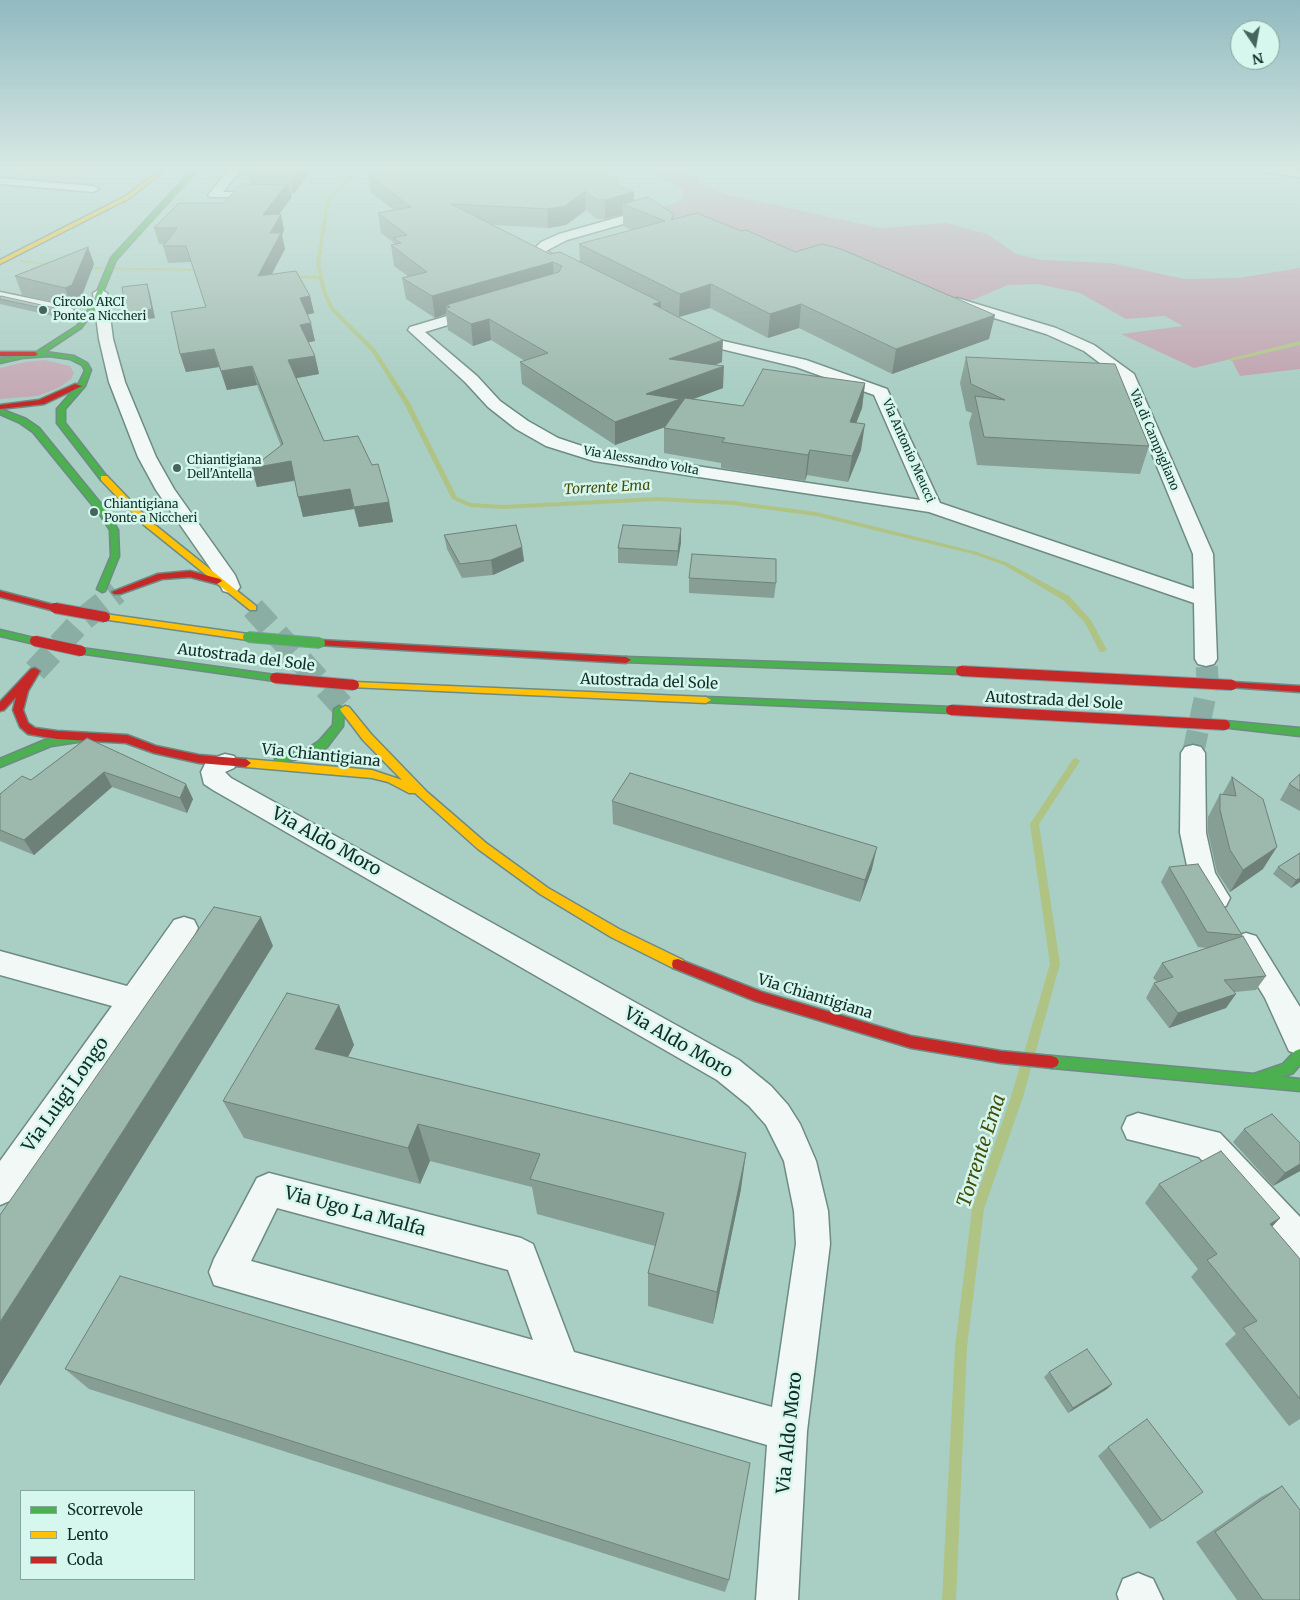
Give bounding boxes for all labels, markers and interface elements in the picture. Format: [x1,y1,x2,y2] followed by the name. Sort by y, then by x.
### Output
[1230,20,1280,70] north arrow
[1251,49,1265,69] text: N
[53,296,146,324] place label: Circolo ARCI Ponte a Niccheri
[37,304,49,316] marker: Circolo ARCI Ponte a Niccheri
[1126,387,1182,493] street label: Via di Campigliano
[879,397,937,505] street label: Via Antonio Meucci
[582,444,700,478] street label: Via Alessandro Volta
[187,454,261,482] place label: Chiantigiana Dell'Antella
[171,462,183,474] marker: Chiantigiana Dell'Antella
[563,477,651,499] water label: Torrente Ema
[104,498,197,526] place label: Chiantigiana Ponte a Niccheri
[88,506,100,518] marker: Chiantigiana Ponte a Niccheri
[176,641,316,675] street label: Autostrada del Sole
[580,671,718,693] street label: Autostrada del Sole
[985,688,1123,714] street label: Autostrada del Sole
[261,741,381,771] street label: Via Chiantigiana
[267,803,385,881] street label: Via Aldo Moro
[755,971,875,1023] street label: Via Chiantigiana
[620,1003,736,1083] street label: Via Aldo Moro
[18,1033,114,1157] street label: Via Luigi Longo
[953,1092,1011,1210] water label: Torrente Ema
[282,1183,428,1241] street label: Via Ugo La Malfa
[773,1371,807,1495] street label: Via Aldo Moro
[20,1490,195,1580] legend
[67,1500,143,1519] text: Scorrevole
[67,1525,108,1544] text: Lento
[67,1550,103,1569] text: Coda

